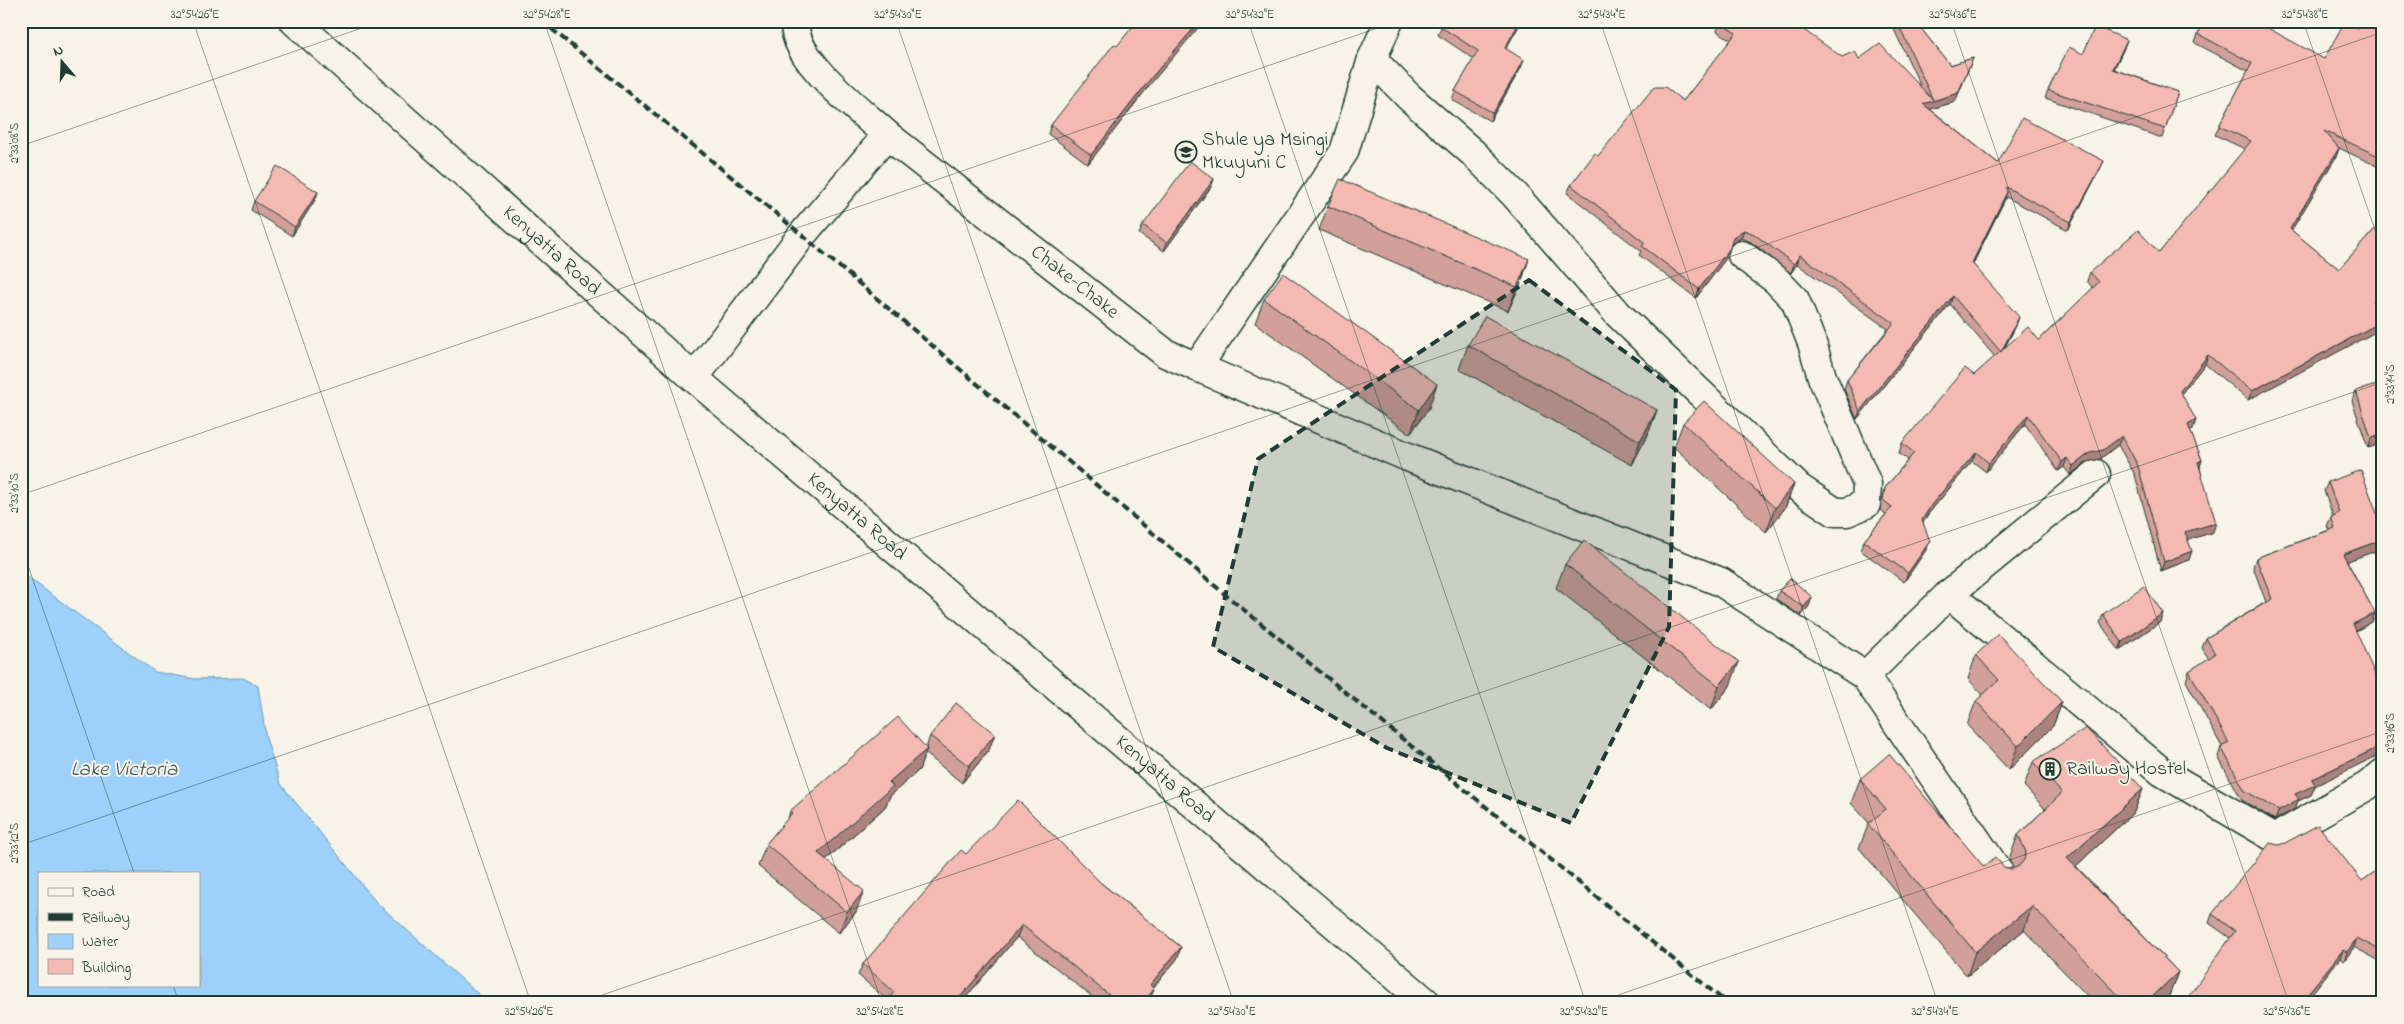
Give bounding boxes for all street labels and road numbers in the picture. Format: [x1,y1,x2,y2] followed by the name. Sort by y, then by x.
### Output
[496,199,607,303] street label: Kenyatta Road
[1024,238,1125,326] street label: Chake-Chake
[800,466,913,568] street label: Kenyatta Road
[1109,728,1221,831] street label: Kenyatta Road

